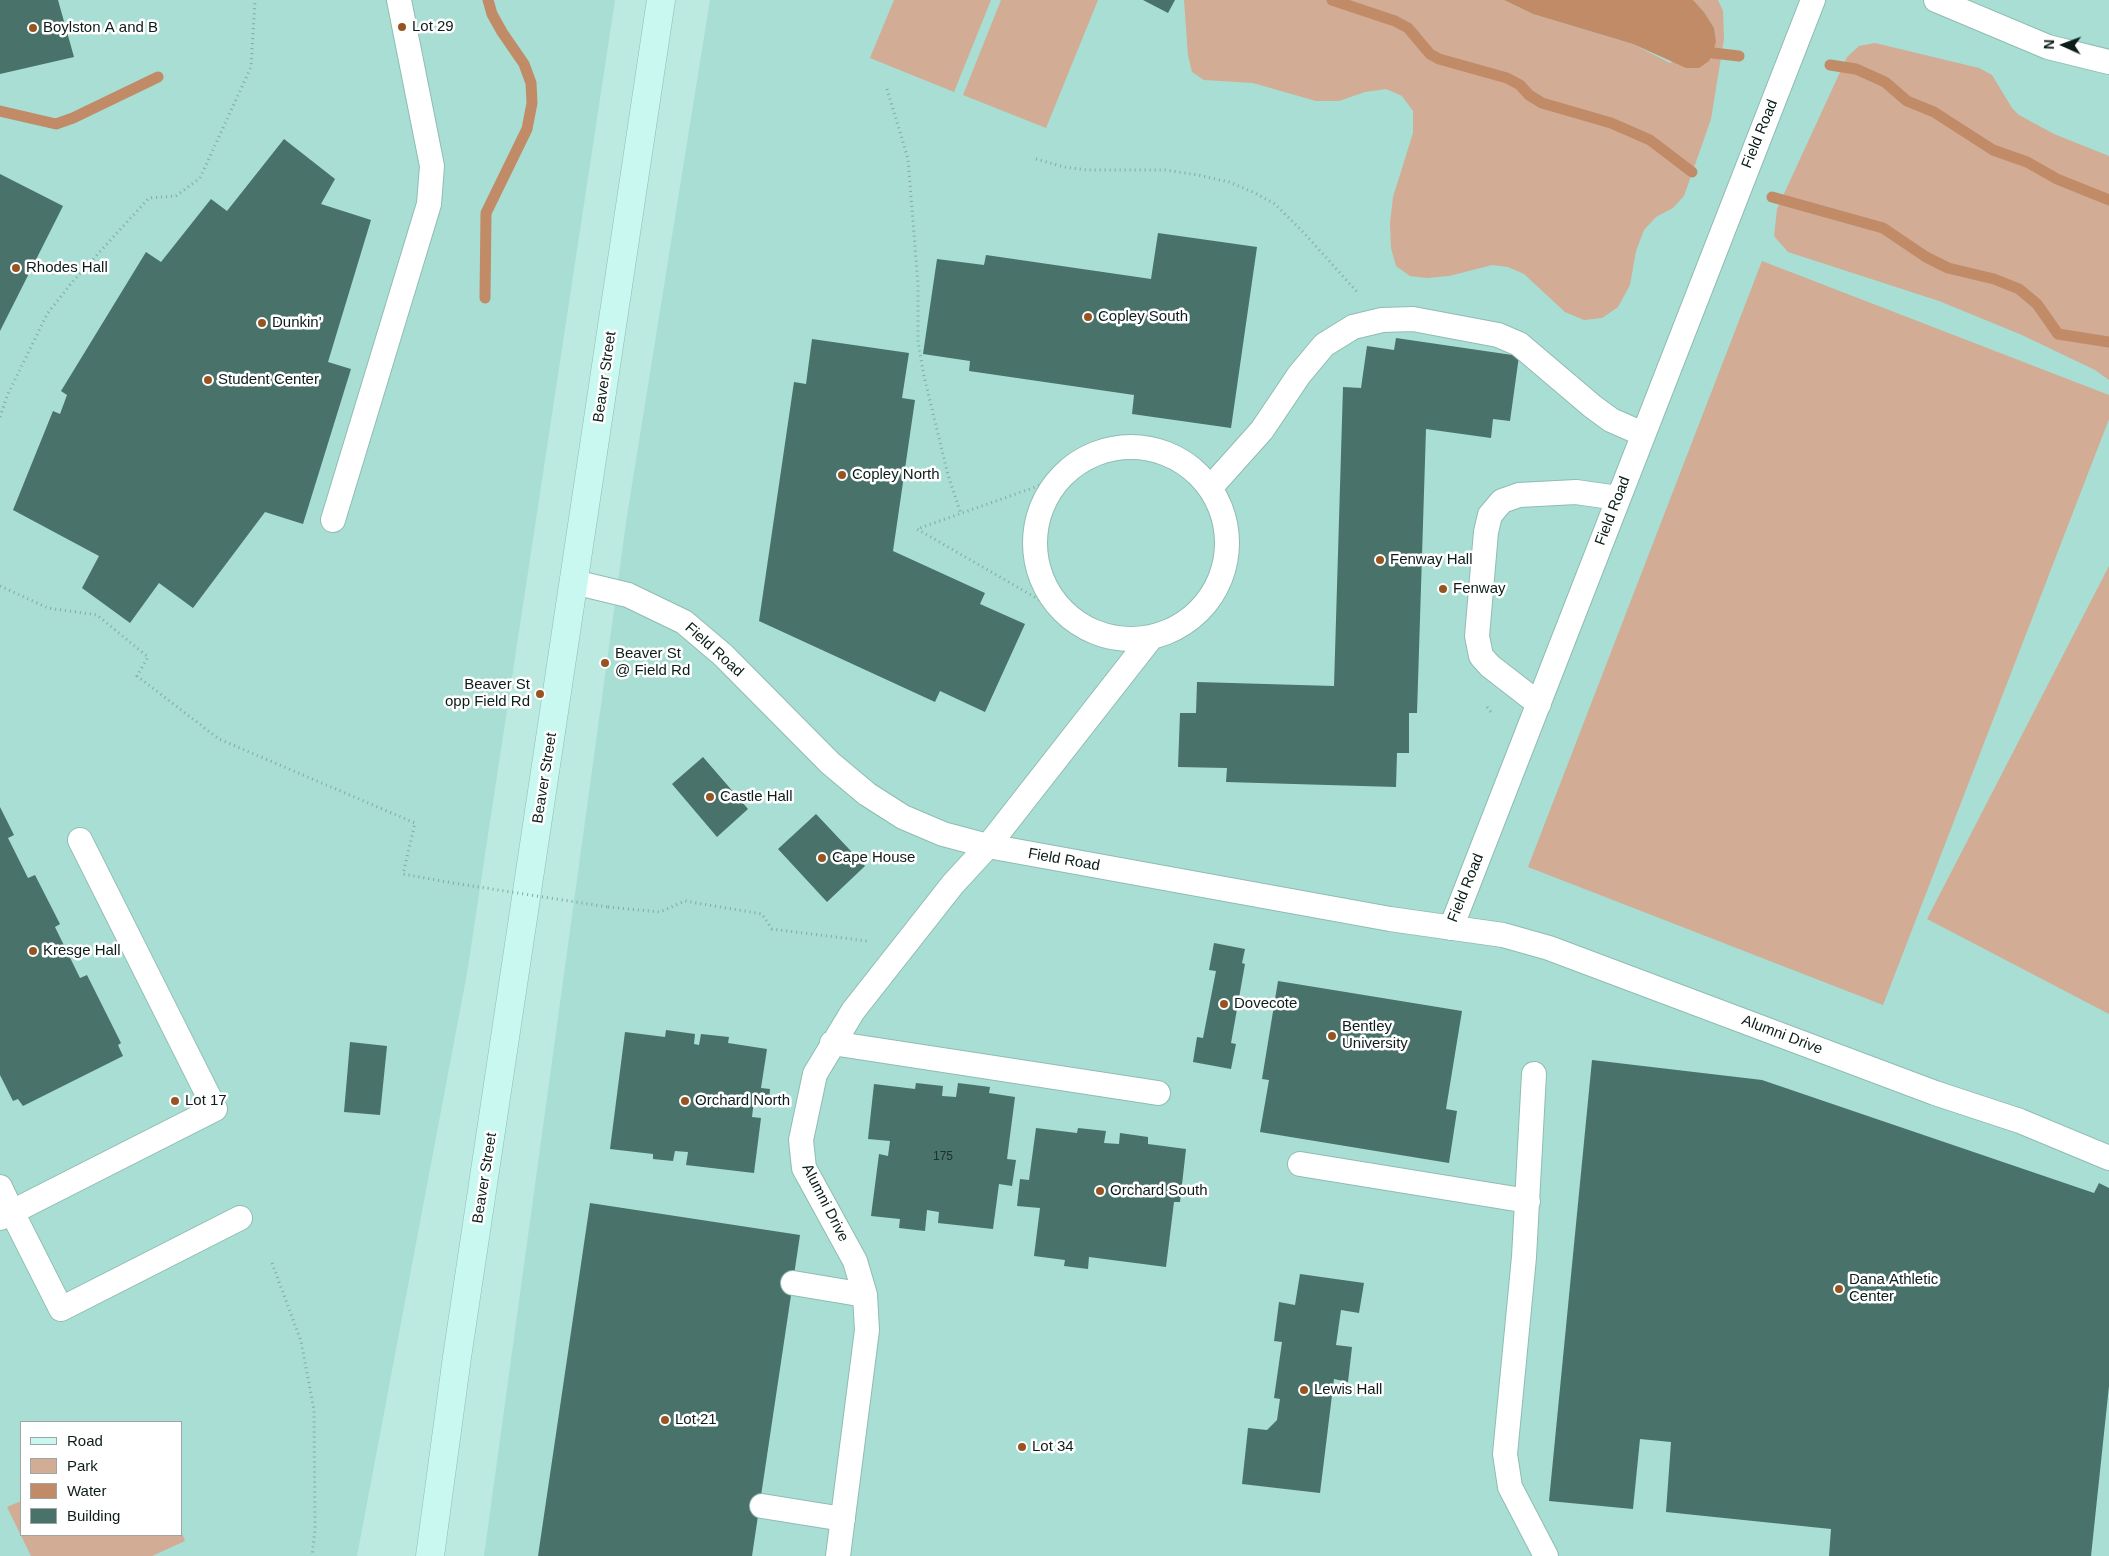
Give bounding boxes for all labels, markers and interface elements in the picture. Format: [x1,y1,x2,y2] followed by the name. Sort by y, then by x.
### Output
[412,18,454,36] place label: Lot 29
[43,19,158,37] place label: Boylston A and B
[2039,20,2089,70] north arrow
[396,21,408,33] marker: Lot 29
[27,22,39,34] marker: Boylston A and B
[2041,39,2057,50] text: N
[1738,97,1782,171] street label: Field Road
[26,259,108,277] place label: Rhodes Hall
[10,262,22,274] marker: Rhodes Hall
[1098,308,1188,326] place label: Copley South
[1082,311,1094,323] marker: Copley South
[272,314,322,332] place label: Dunkin'
[256,317,268,329] marker: Dunkin'
[590,330,620,424] street label: Beaver Street
[218,371,319,389] place label: Student Center
[202,374,214,386] marker: Student Center
[852,466,940,484] place label: Copley North
[836,469,848,481] marker: Copley North
[1592,474,1634,548] street label: Field Road
[1390,551,1473,569] place label: Fenway Hall
[1374,554,1386,566] marker: Fenway Hall
[1453,580,1506,598] place label: Fenway
[1437,583,1449,595] marker: Fenway
[681,619,747,681] street label: Field Road
[615,645,690,680] place label: Beaver St @ Field Rd
[599,657,611,669] marker: Beaver St @ Field Rd
[445,676,530,711] place label: Beaver St opp Field Rd
[534,688,546,700] marker: Beaver St opp Field Rd
[529,731,561,825] street label: Beaver Street
[720,788,793,806] place label: Castle Hall
[704,791,716,803] marker: Castle Hall
[1027,845,1101,875] street label: Field Road
[832,849,915,867] place label: Cape House
[1444,851,1488,925] street label: Field Road
[816,852,828,864] marker: Cape House
[43,942,121,960] place label: Kresge Hall
[27,945,39,957] marker: Kresge Hall
[1234,995,1297,1013] place label: Dovecote
[1218,998,1230,1010] marker: Dovecote
[1739,1011,1825,1059] street label: Alumni Drive
[1342,1018,1408,1053] place label: Bentley University
[1326,1030,1338,1042] marker: Bentley University
[185,1092,227,1110] place label: Lot 17
[695,1092,790,1110] place label: Orchard North
[169,1095,181,1107] marker: Lot 17
[679,1095,691,1107] marker: Orchard North
[469,1131,501,1225] street label: Beaver Street
[933,1150,953,1164] house number: 175
[798,1161,852,1245] street label: Alumni Drive
[1110,1182,1208,1200] place label: Orchard South
[1094,1185,1106,1197] marker: Orchard South
[1849,1271,1938,1306] place label: Dana Athletic Center
[1833,1283,1845,1295] marker: Dana Athletic Center
[1314,1381,1382,1399] place label: Lewis Hall
[1298,1384,1310,1396] marker: Lewis Hall
[675,1411,717,1429] place label: Lot 21
[659,1414,671,1426] marker: Lot 21
[20,1421,182,1536] legend
[67,1432,103,1449] text: Road
[1032,1438,1074,1456] place label: Lot 34
[1016,1441,1028,1453] marker: Lot 34
[67,1457,98,1474] text: Park
[67,1482,106,1499] text: Water
[67,1507,120,1524] text: Building

